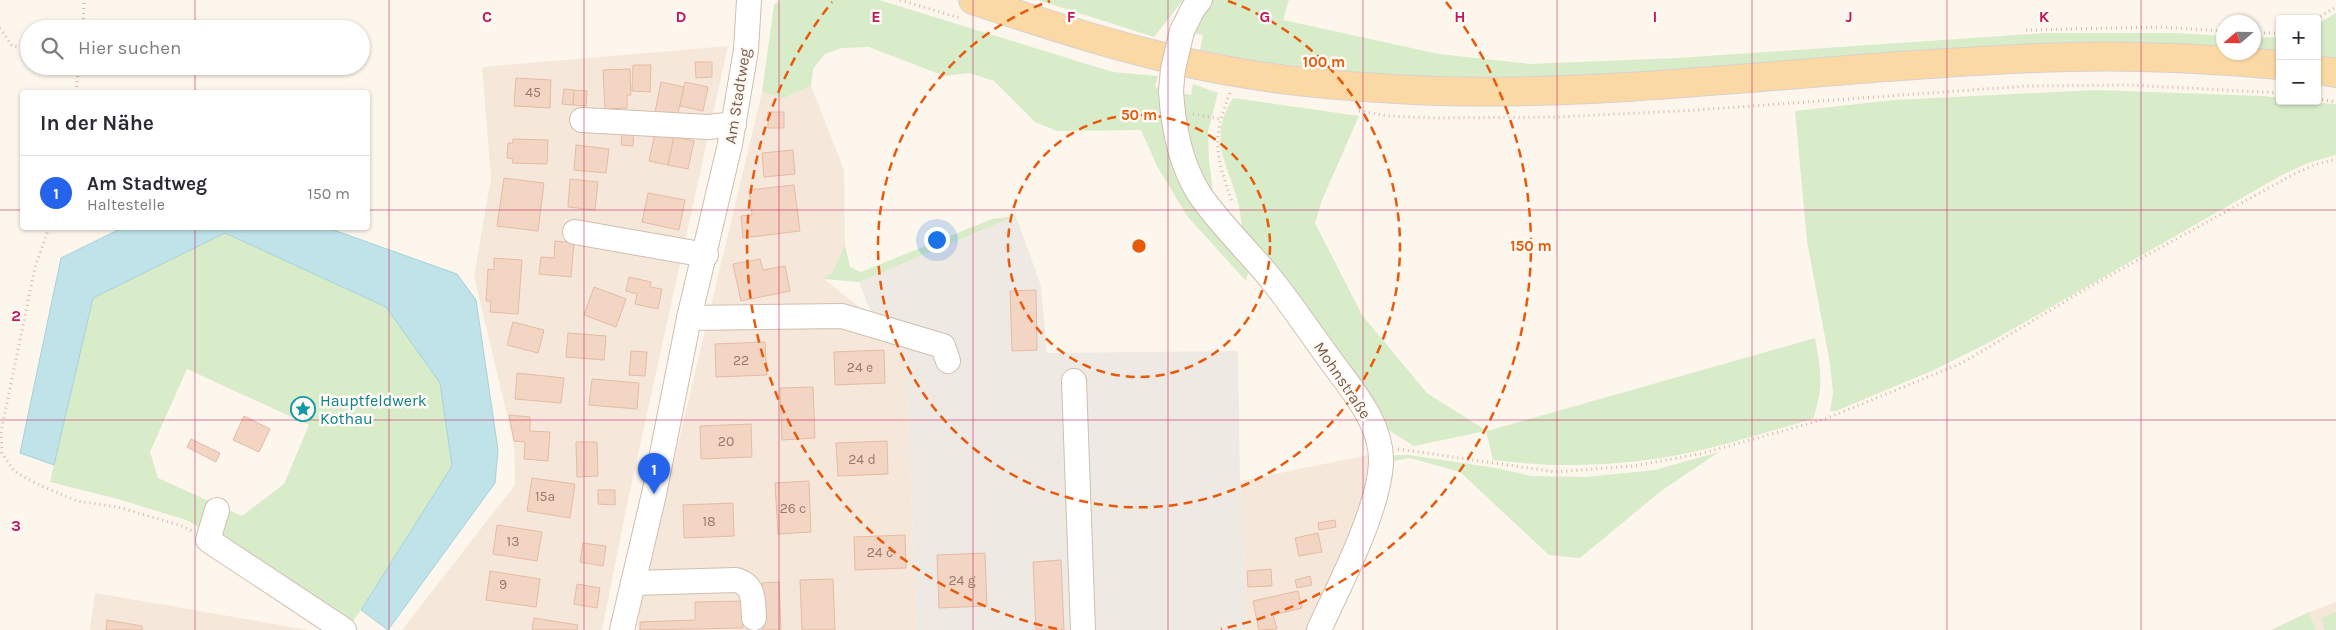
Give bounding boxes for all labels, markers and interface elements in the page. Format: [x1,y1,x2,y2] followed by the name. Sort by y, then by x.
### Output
[482,7,492,26] text: C
[676,7,687,26] text: D
[871,7,881,26] text: E
[1067,7,1076,26] text: F
[1260,7,1270,26] text: G
[1454,7,1466,26] text: H
[1653,7,1657,26] text: I
[1845,7,1853,26] text: J
[2039,7,2050,26] text: K
[2216,15,2261,60] north arrow
[2276,15,2321,105] map controls
[2276,15,2321,60] button: +
[20,20,370,75] search box
[38,34,66,62] icon: search
[78,37,181,59] text: Hier suchen
[721,47,754,145] street label: Am Stadtweg
[1303,53,1345,71] text: 100 m
[2276,60,2321,105] button: −
[525,84,541,101] house number: 45
[1121,106,1157,124] text: 50 m
[40,111,154,135] text: In der Nähe
[87,173,207,195] text: Am Stadtweg
[53,184,59,203] text: 1
[307,184,350,203] text: 150 m
[87,195,165,214] text: Haltestelle
[924,227,950,253] your location
[1130,237,1148,255] centre of rings
[1510,237,1552,255] text: 150 m
[11,306,21,325] text: 2
[1310,338,1375,422] street label: Mohnstraße
[733,352,749,369] house number: 22
[847,359,873,376] house number: 24 e
[320,391,427,428] place label: Hauptfeldwerk Kothau
[290,396,316,422] place icon: Hauptfeldwerk Kothau
[718,433,734,450] house number: 20
[848,451,876,468] house number: 24 d
[638,453,670,494] pin: 1
[535,488,555,505] house number: 15a
[780,500,806,517] house number: 26 c
[702,513,716,530] house number: 18
[11,516,21,535] text: 3
[507,533,519,550] house number: 13
[867,544,893,561] house number: 24 c
[948,572,976,589] house number: 24 g
[499,576,507,593] house number: 9

